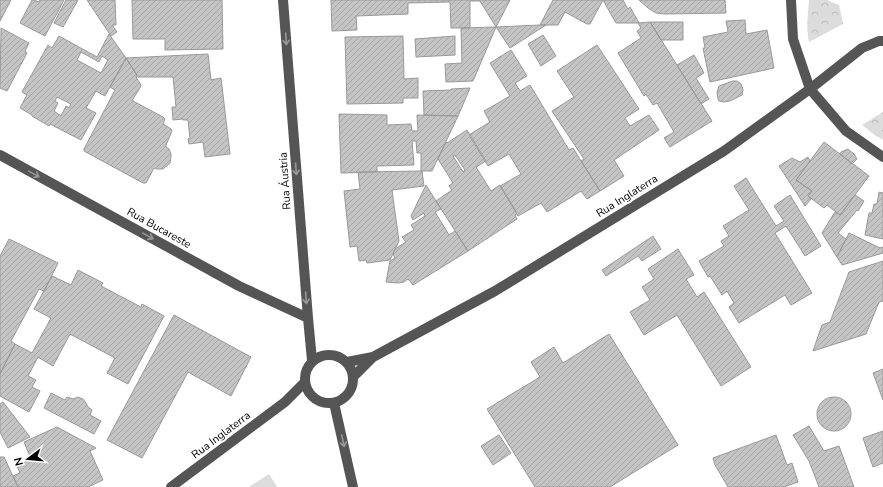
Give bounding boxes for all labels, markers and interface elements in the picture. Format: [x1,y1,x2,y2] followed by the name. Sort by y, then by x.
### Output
[283,32,290,45] one-way arrow
[274,151,294,210] street label: Rua Áustria
[293,162,300,175] one-way arrow
[28,170,40,178] one-way arrow
[593,171,661,221] street label: Rua Inglaterra
[124,204,194,252] street label: Rua Bucareste
[142,233,154,240] one-way arrow
[303,291,310,304] one-way arrow
[188,408,254,462] street label: Rua Inglaterra
[339,434,347,447] one-way arrow
[8,439,48,479] north arrow
[11,456,27,468] text: N

